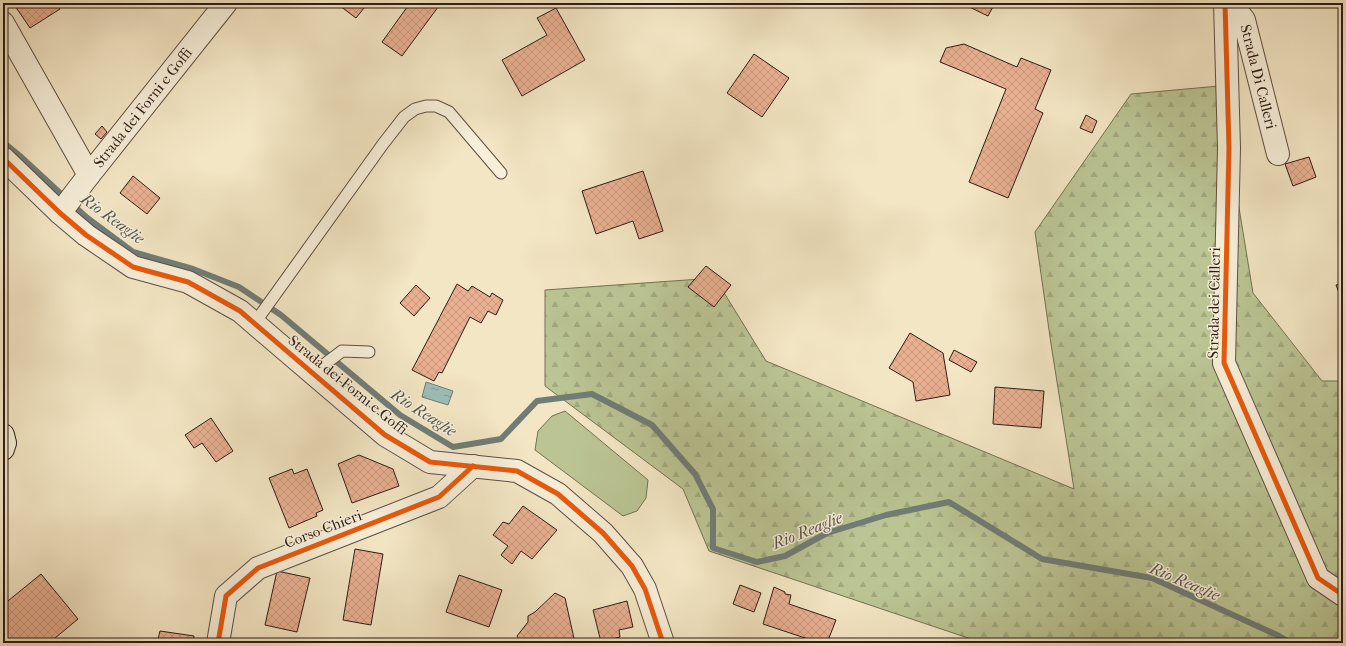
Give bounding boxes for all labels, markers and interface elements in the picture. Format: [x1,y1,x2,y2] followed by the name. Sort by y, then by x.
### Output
[1236,23,1280,132] street label: Strada Di Calleri
[89,44,196,171] street label: Strada dei Forni e Goffi
[76,188,149,248] water label: Rio Reaglie
[1204,247,1224,359] street label: Strada dei Calleri
[285,331,411,439] street label: Strada dei Forni e Goffi
[387,384,460,441] water label: Rio Reaglie
[282,506,365,552] street label: Corso Chieri
[769,508,845,553] water label: Rio Reaglie
[1146,558,1223,605] water label: Rio Reaglie

